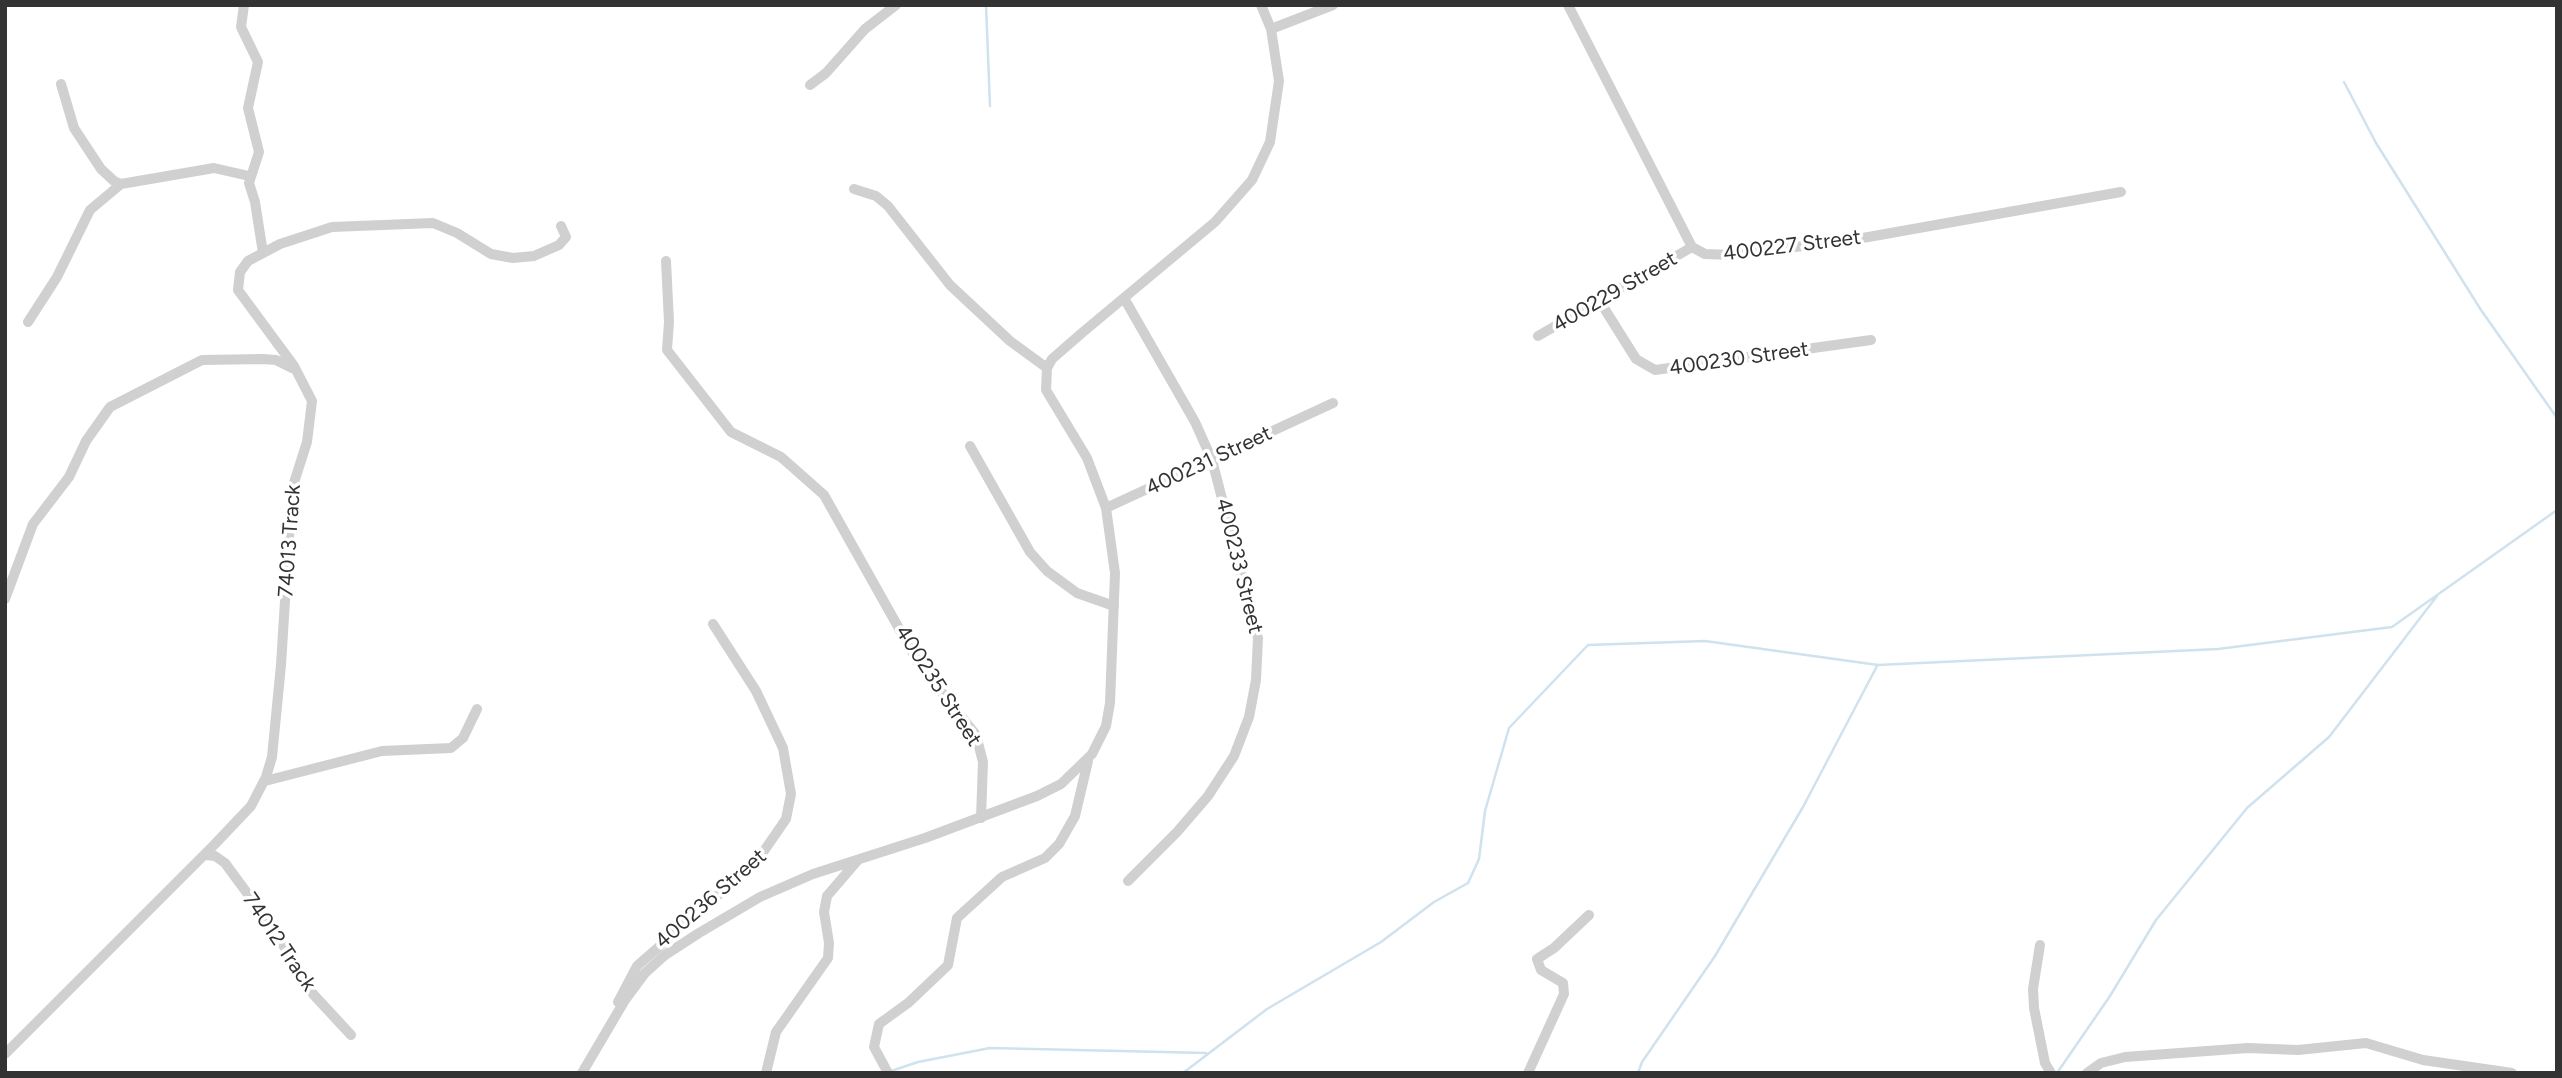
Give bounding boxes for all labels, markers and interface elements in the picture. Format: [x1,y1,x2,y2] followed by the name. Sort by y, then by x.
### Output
[1722,225,1862,267] street label: 400227 Street
[1548,246,1682,338] street label: 400229 Street
[1668,337,1810,381] street label: 400230 Street
[1142,421,1276,501] street label: 400231 Street
[273,484,307,598] street label: 74013 Track
[1210,496,1268,636] street label: 400233 Street
[890,621,986,751] street label: 400235 Street
[650,844,772,954] street label: 400236 Street
[237,888,321,996] street label: 74012 Track

